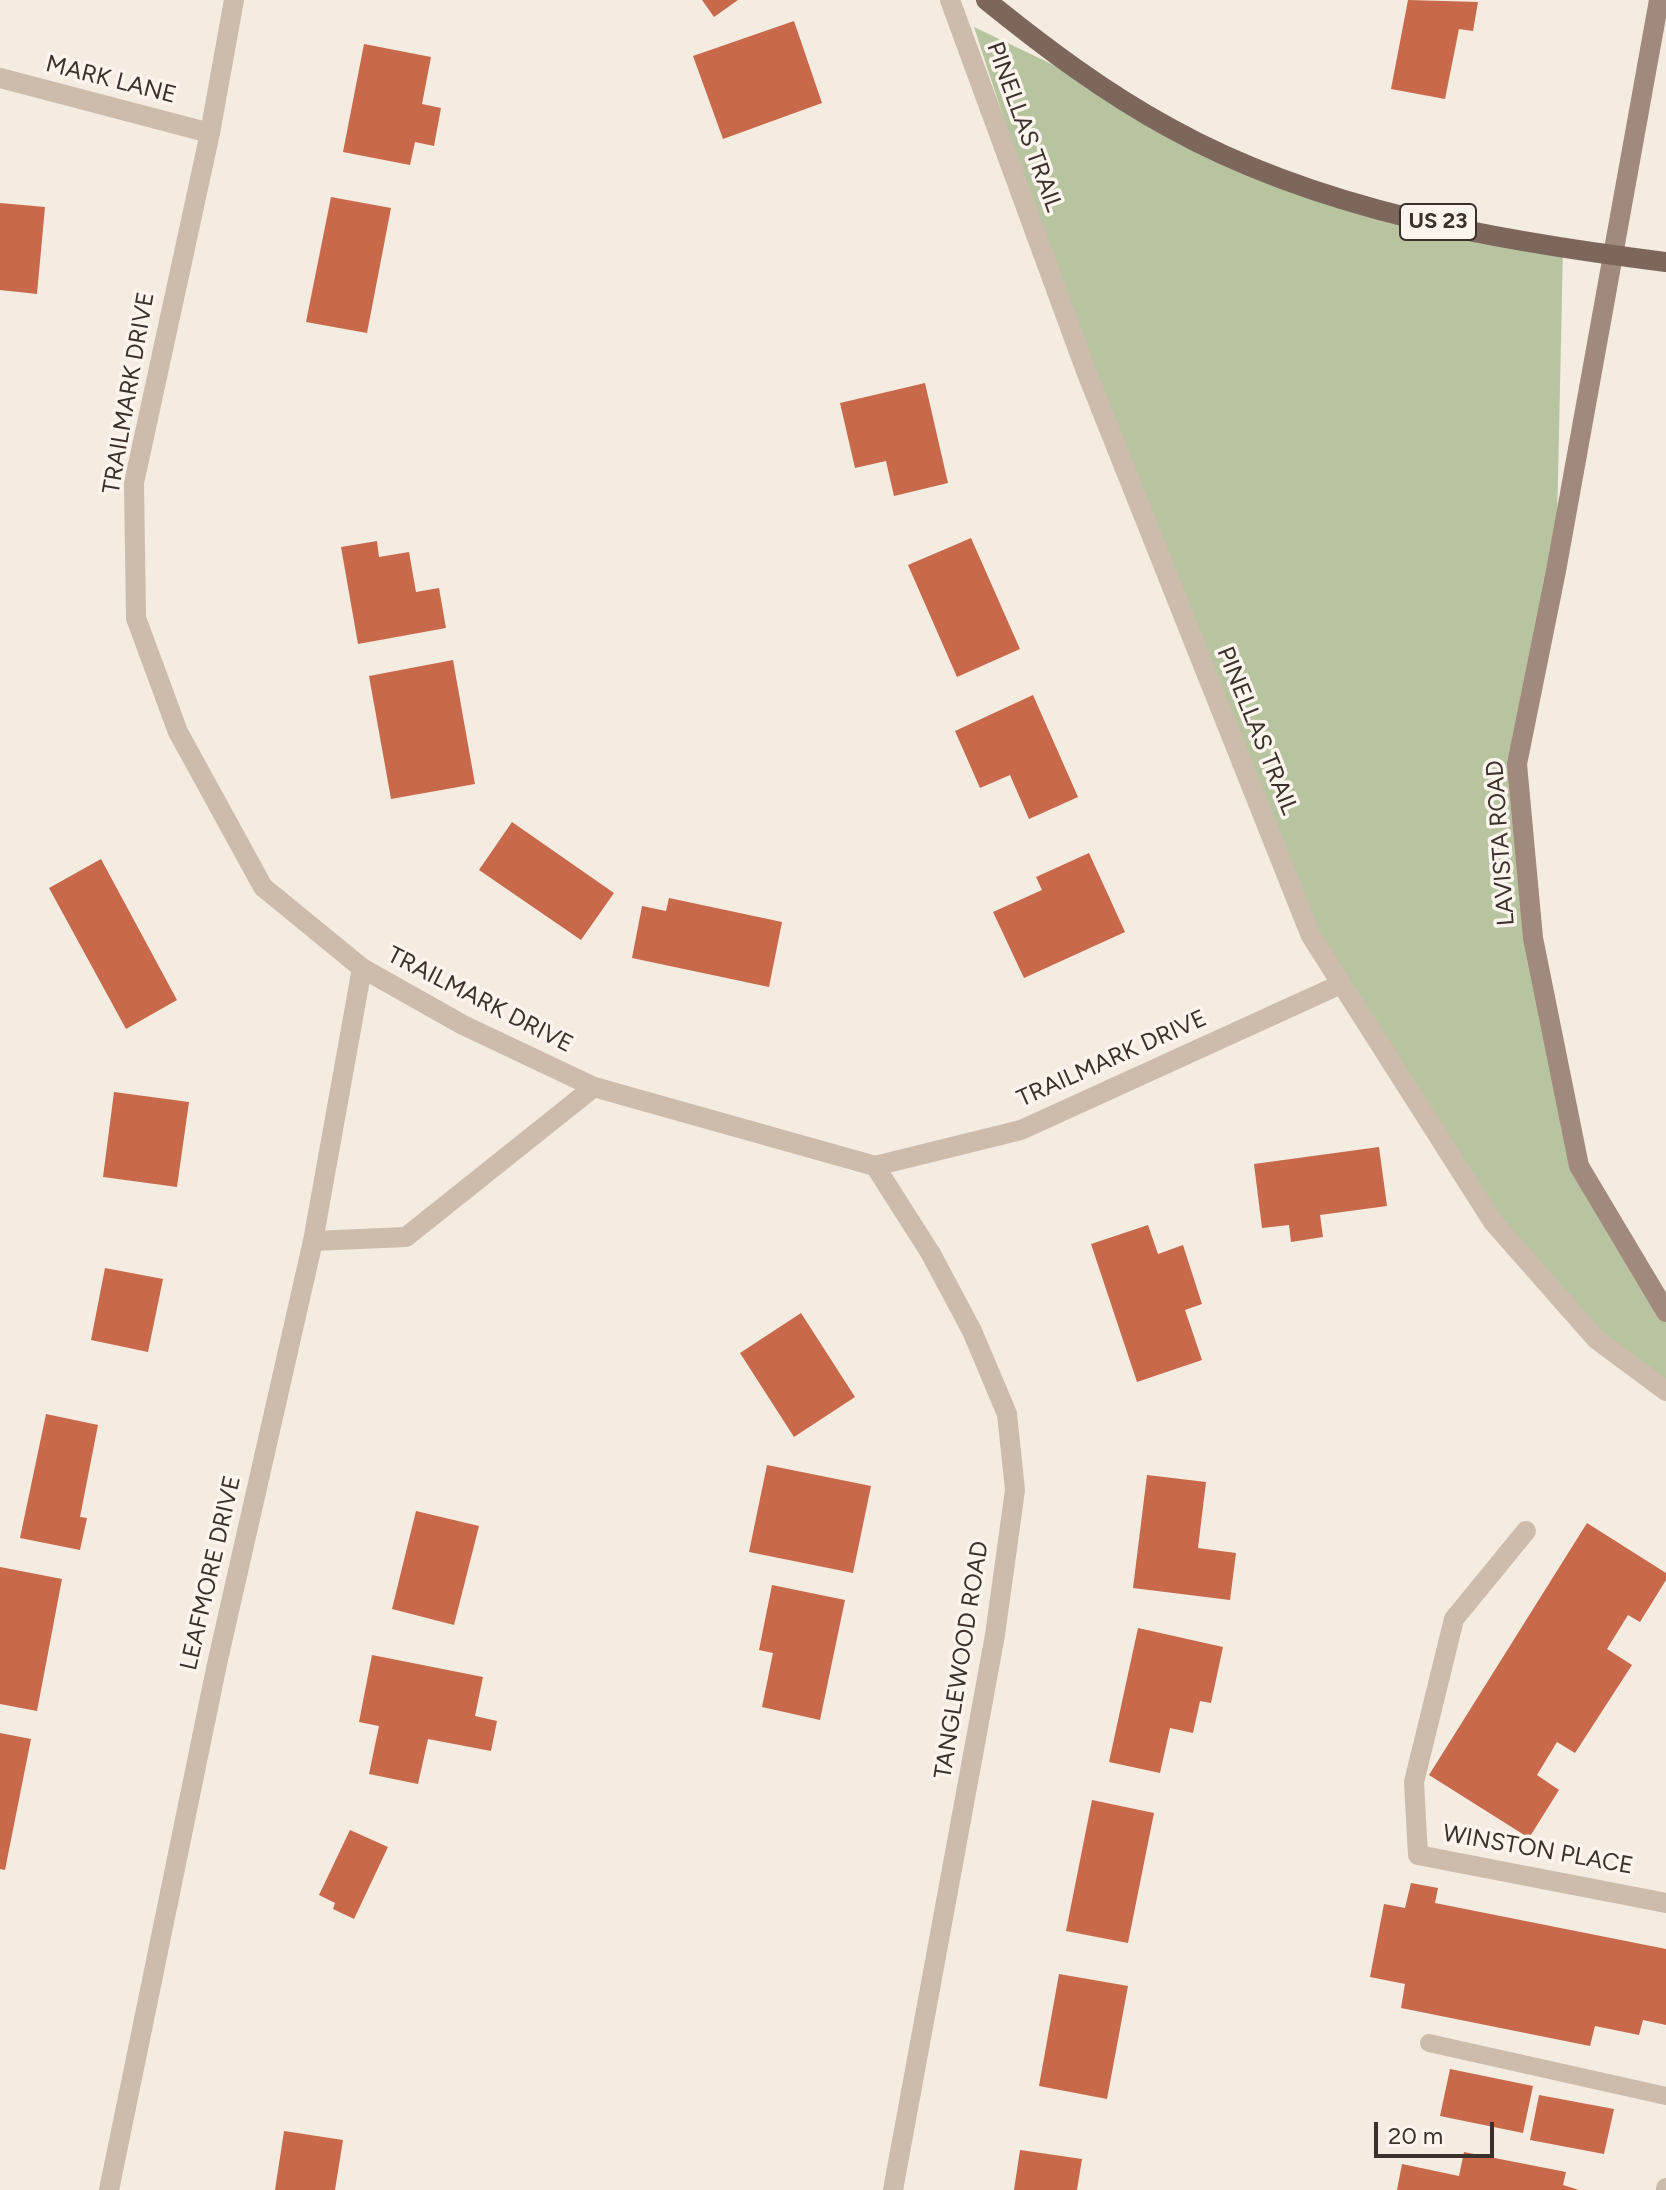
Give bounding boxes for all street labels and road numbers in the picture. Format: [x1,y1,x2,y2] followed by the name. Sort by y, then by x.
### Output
[980,38,1068,216] street label: PINELLAS TRAIL
[43,50,179,110] street label: MARK LANE
[1400,204,1476,240] road number: US 23
[97,290,161,496] street label: TRAILMARK DRIVE
[1210,643,1304,819] street label: PINELLAS TRAIL
[1481,759,1521,927] street label: LAVISTA ROAD
[382,941,578,1059] street label: TRAILMARK DRIVE
[1013,1004,1211,1114] street label: TRAILMARK DRIVE
[175,1473,247,1673] street label: LEAFMORE DRIVE
[929,1539,995,1781] street label: TANGLEWOOD ROAD
[1441,1819,1635,1881] street label: WINSTON PLACE

